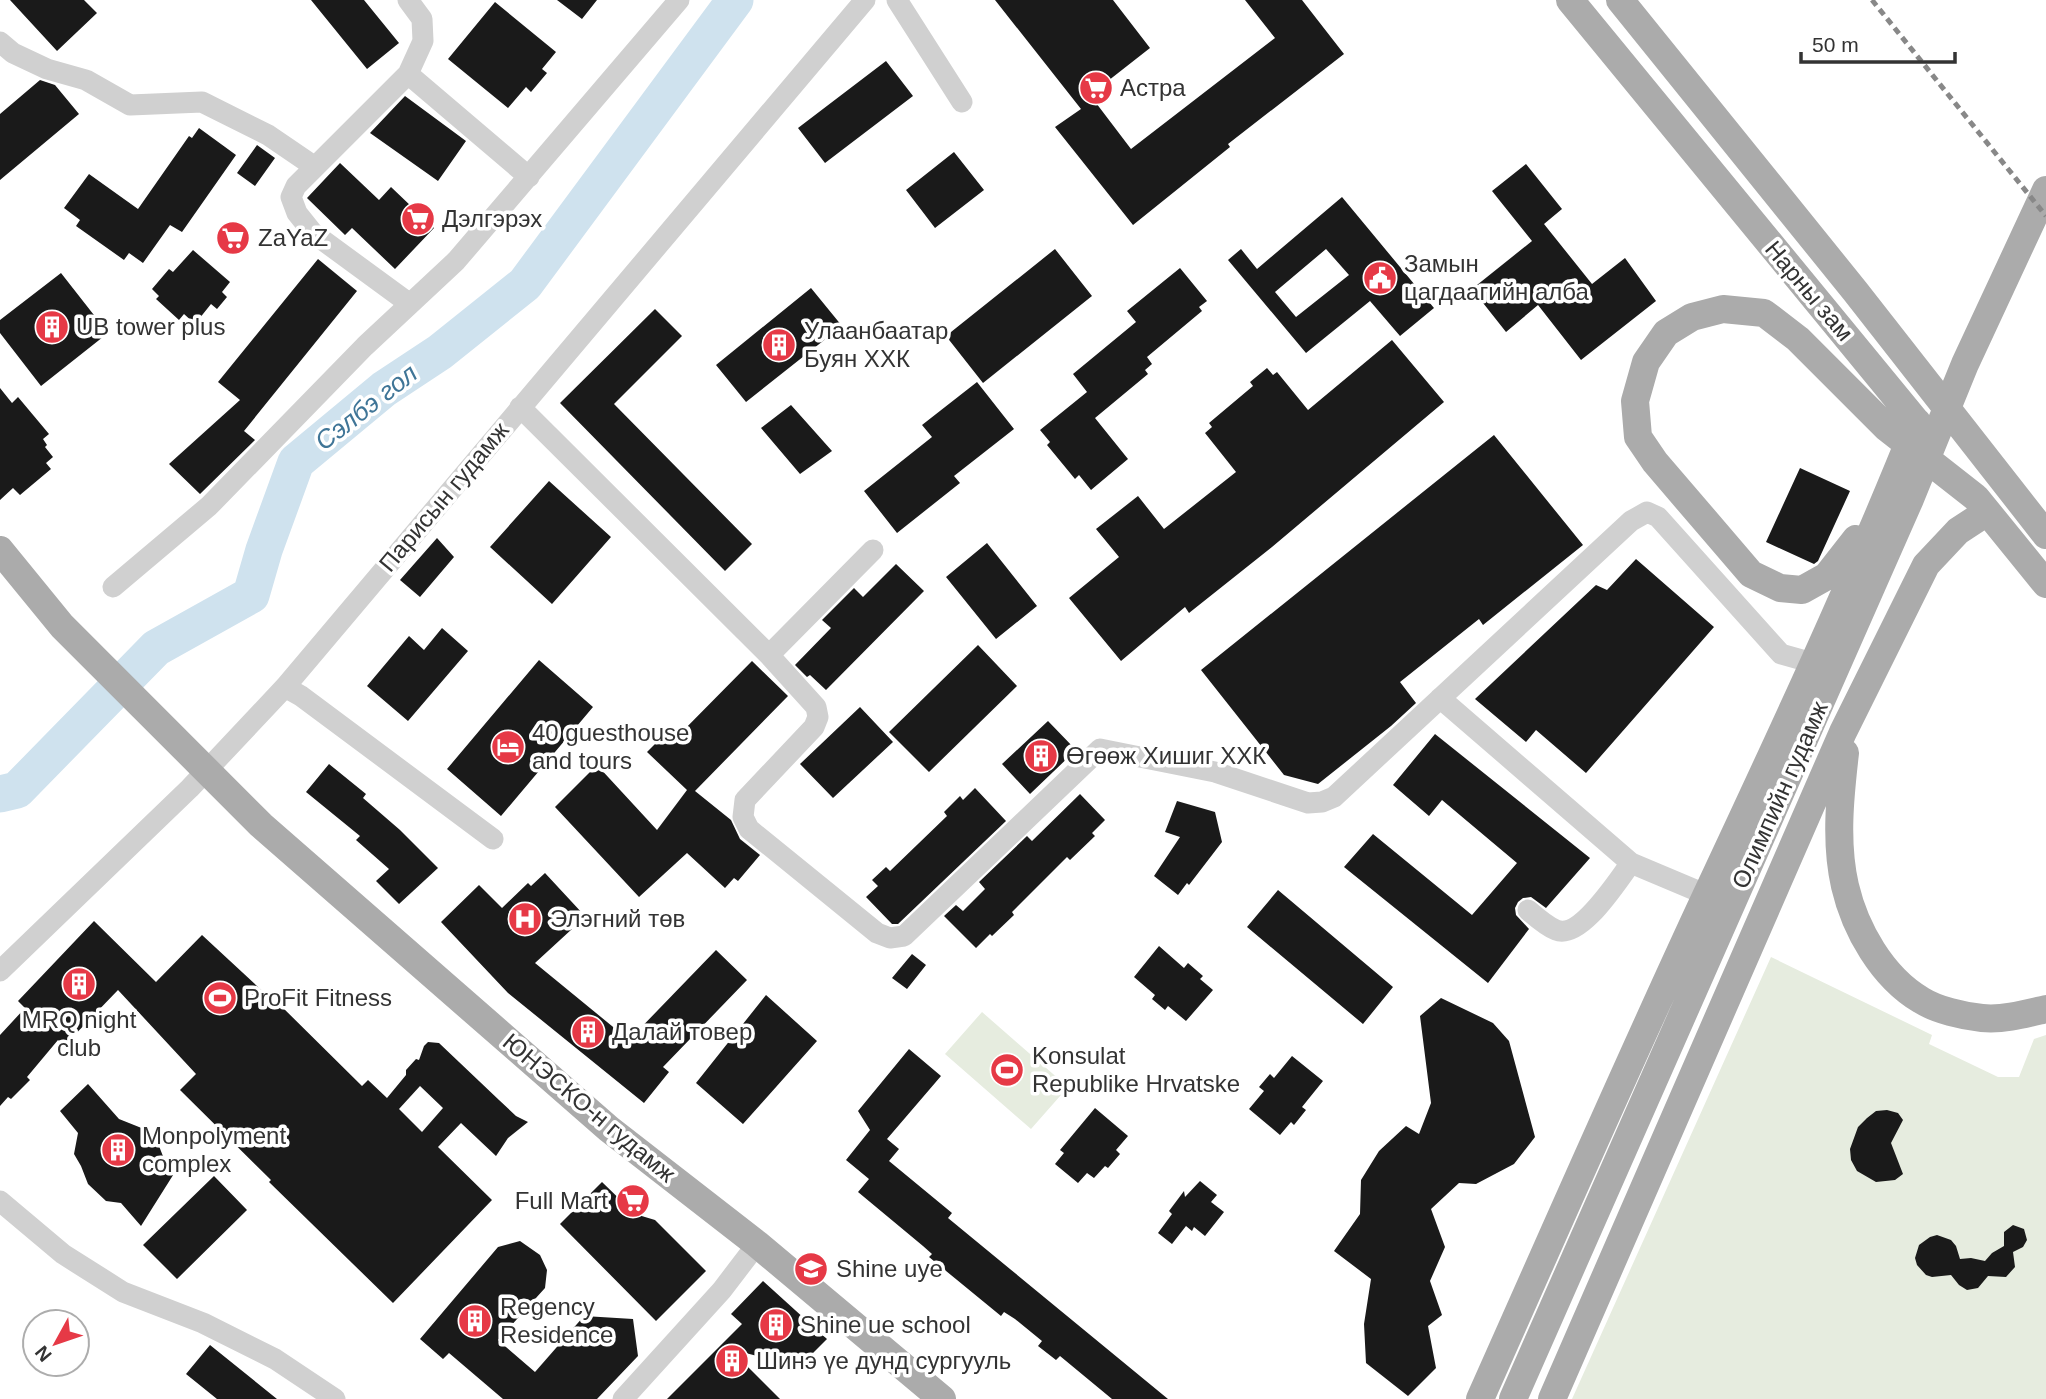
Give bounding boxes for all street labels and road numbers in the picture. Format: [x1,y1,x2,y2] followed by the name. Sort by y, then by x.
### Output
[1760,235,1859,346] street label: Нарны зам
[373,417,514,577] street label: Парисын гудамж
[1726,697,1833,893] street label: Олимпийн гудамж
[498,1028,681,1187] street label: ЮНЭСКО-н гудамж

